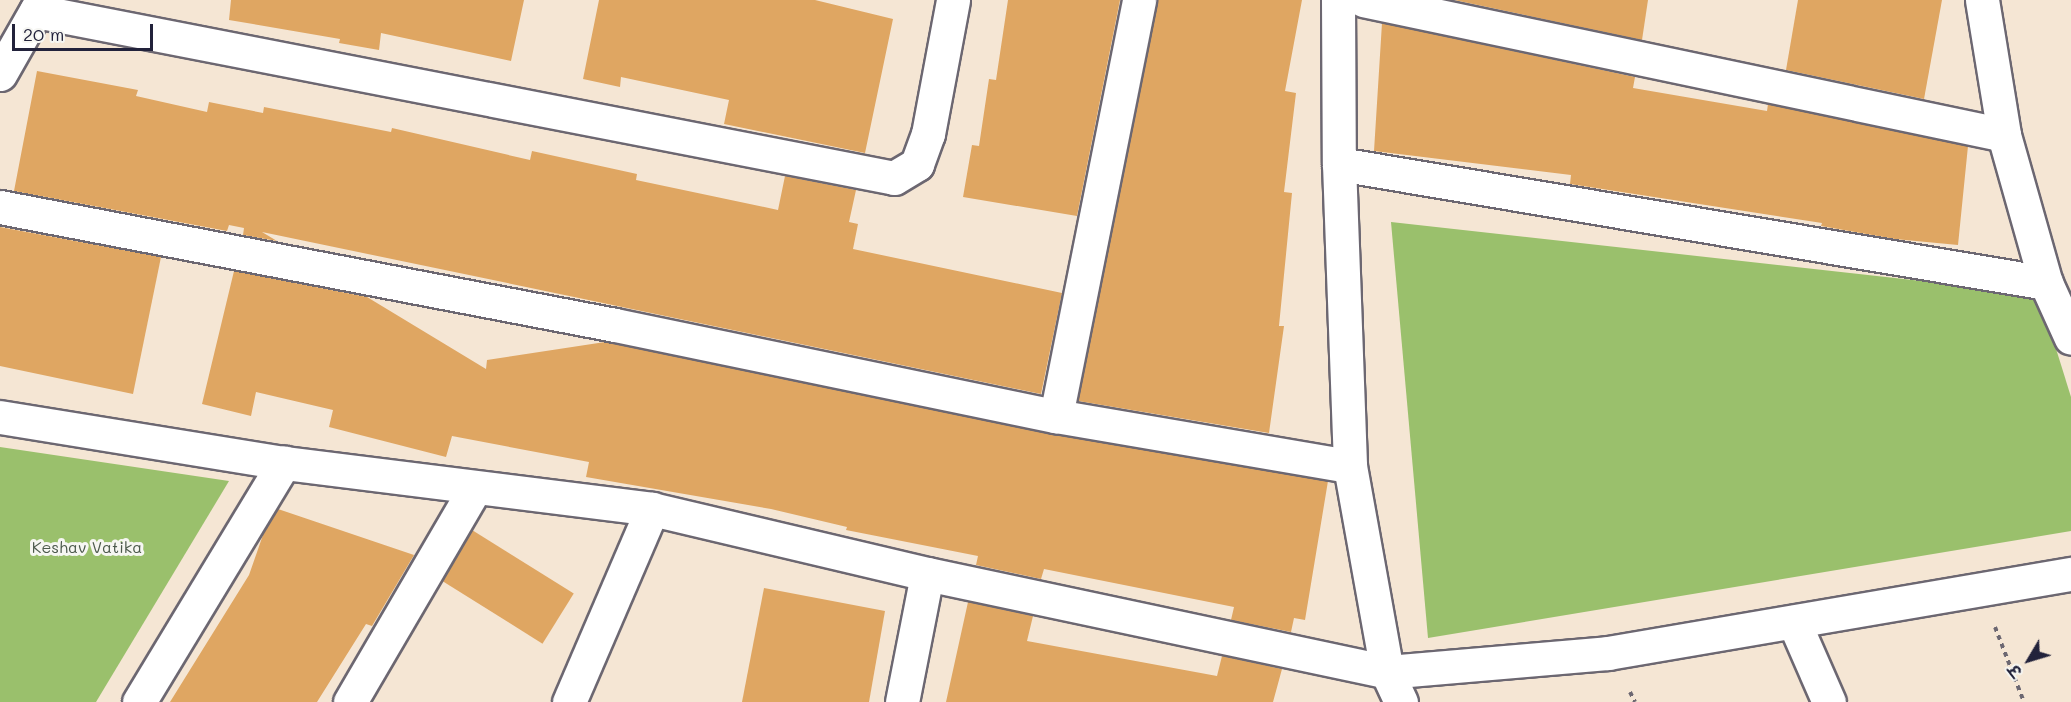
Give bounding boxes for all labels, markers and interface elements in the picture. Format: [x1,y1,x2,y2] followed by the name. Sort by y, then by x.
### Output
[15,12,156,50] scale bar
[23,22,64,46] text: 20 m
[32,537,142,557] park label: Keshav Vatika
[1999,630,2059,690] north arrow
[2003,661,2026,682] text: उ

